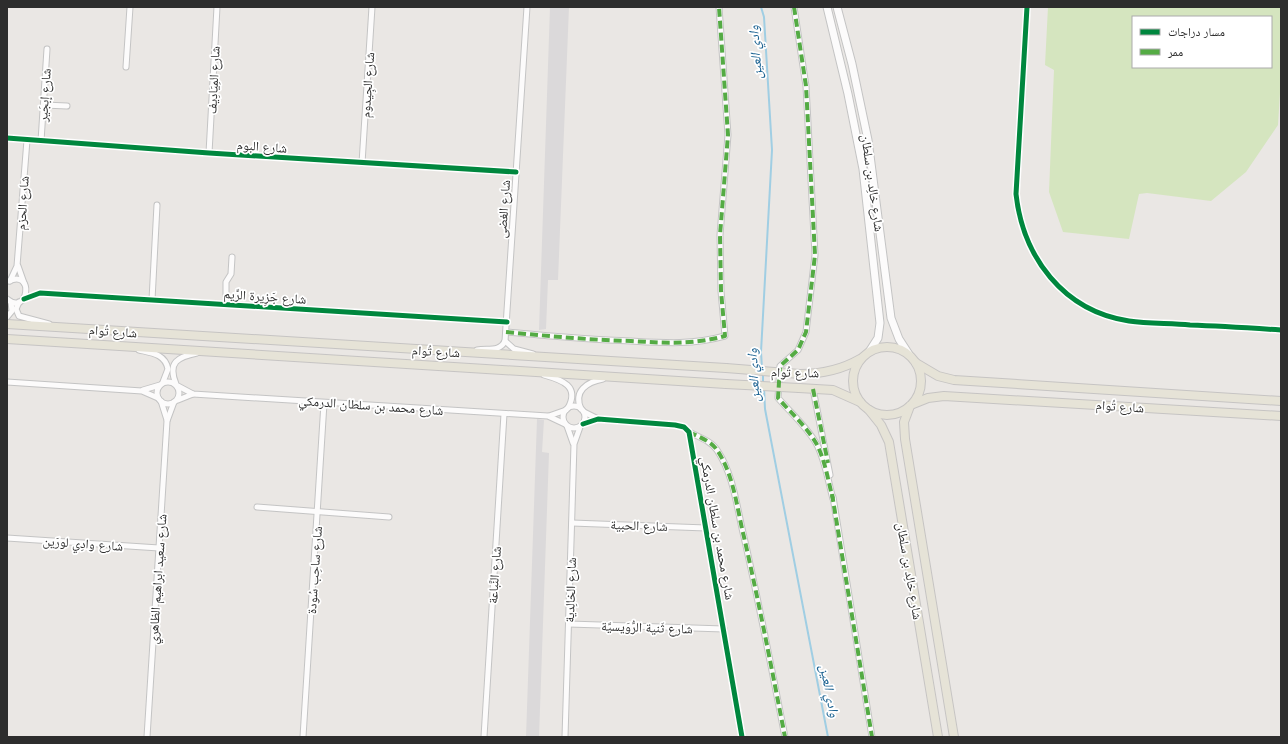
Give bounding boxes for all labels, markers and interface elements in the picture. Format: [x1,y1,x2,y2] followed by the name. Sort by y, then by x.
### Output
[1132,16,1272,68] legend
[744,24,768,79] water label: وادي العين
[1168,24,1225,39] text: مسار دراجات
[1167,44,1183,59] text: ممر
[203,46,225,114] street label: شارع المِيَادِيف
[357,51,380,119] street label: شارع الجِيدوم
[34,68,56,123] street label: شارع إبجَير
[856,133,888,233] street label: شارع خالِد بن سلطان
[236,136,288,158] street label: شارع البوم
[12,175,34,231] street label: شارع الحزم
[493,179,515,239] street label: شارع الغضى
[223,285,307,310] street label: شارع جَزِيرة الرِّيم
[88,321,138,343] street label: شارع تُوام
[411,342,461,362] street label: شارع تُوام
[743,347,766,402] water label: وادي العين
[771,364,819,382] street label: شارع تُوام
[298,392,444,421] street label: شارع محمد بن سلطان الدرمكي
[1095,396,1145,418] street label: شارع تُوام
[694,455,738,602] street label: شارع محمد بن سلطان الدرمكي
[144,513,173,645] street label: شارع سعيد ابراهيم الظاهري
[610,516,668,536] street label: شارع الحبية
[892,521,926,621] street label: شارع خالِد بن سلطان
[303,526,327,615] street label: شارع ساحِب سُودة
[42,532,124,557] street label: شارع وادِي لورَين
[484,546,506,604] street label: شارع النَّباعة
[561,557,581,623] street label: شارع الخالِدية
[601,617,693,639] street label: شارع ثَنية الرُّوَيسيَّة
[814,663,844,720] water label: وادي العين

